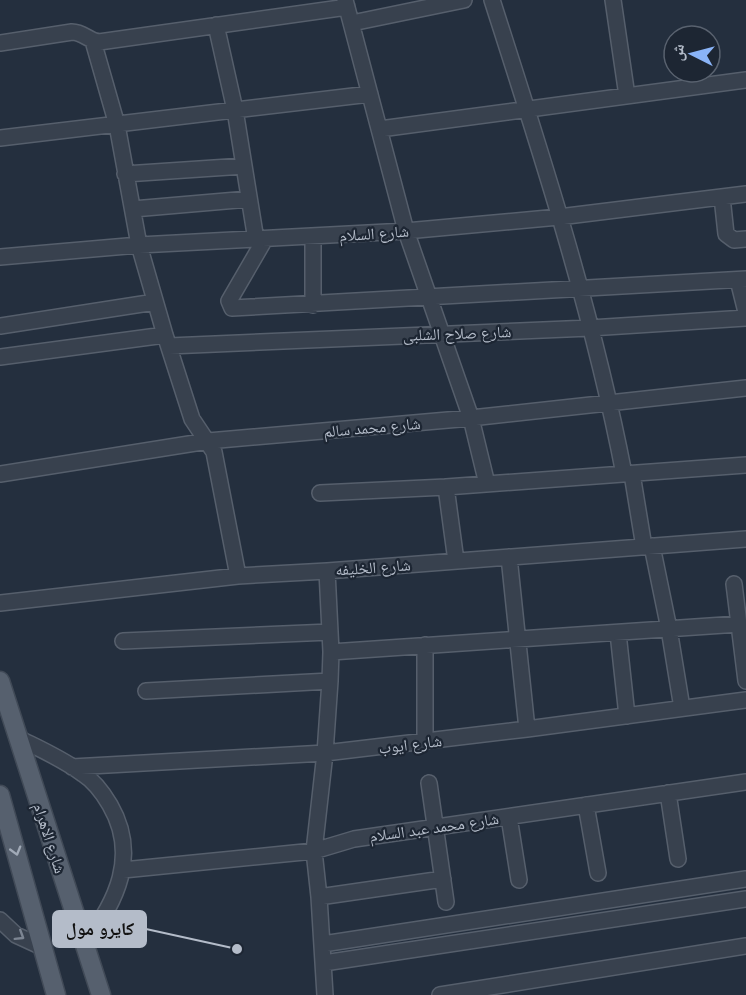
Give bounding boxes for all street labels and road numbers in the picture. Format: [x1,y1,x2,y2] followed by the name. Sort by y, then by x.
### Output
[338,221,410,247] street label: شارع السلام
[402,321,512,347] street label: شارع صلاح الشلبى
[323,413,421,443] street label: شارع محمد سالم
[335,554,411,582] street label: شارع الخليفه
[377,730,443,760] street label: شارع ايوب
[27,800,71,876] street label: شارع الاهرام
[368,808,500,848] street label: شارع محمد عبد السلام

